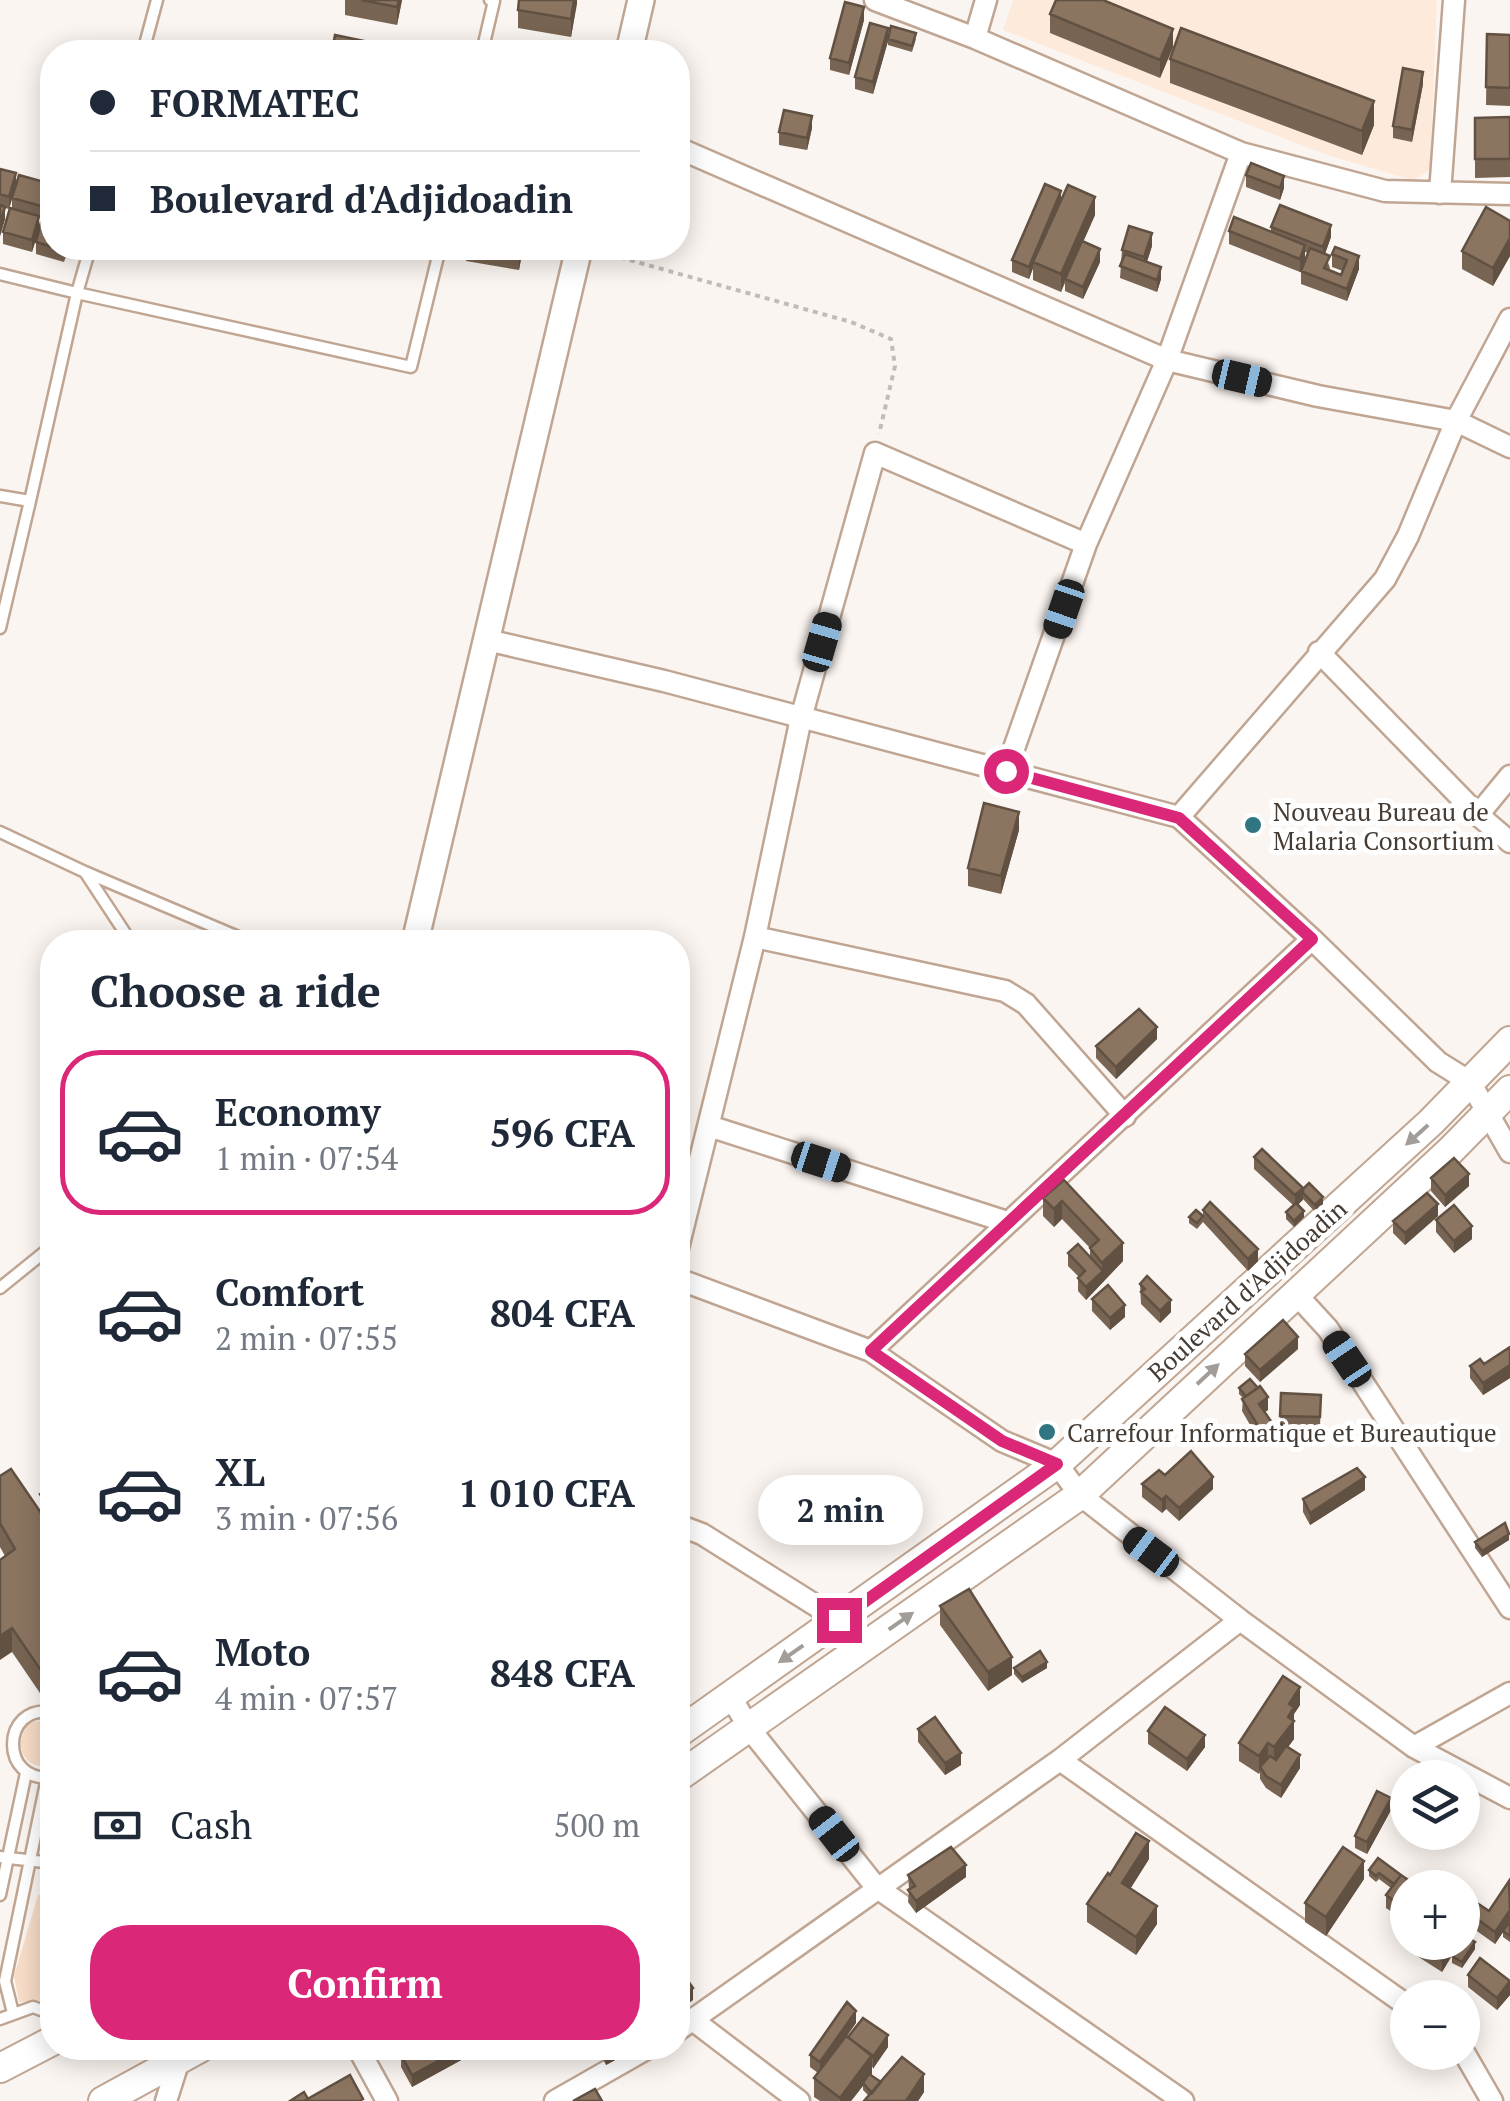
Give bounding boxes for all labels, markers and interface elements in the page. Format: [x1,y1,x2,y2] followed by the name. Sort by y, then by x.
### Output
[150,78,360,128] text: FORMATEC
[150,174,573,224] text: Boulevard d'Adjidoadin
[1209,357,1275,399] car
[1040,576,1088,642] car
[799,609,845,675] car
[984,749,1029,794] route start
[1273,795,1495,857] place label: Nouveau Bureau de Malaria Consortium
[1242,814,1264,836] marker: Nouveau Bureau de Malaria Consortium
[90,960,381,1020] text: Choose a ride
[215,1087,381,1137] text: Economy
[95,1088,185,1178] icon: car
[490,1108,635,1158] text: 596 CFA
[1405,1123,1429,1146] one-way arrow
[215,1137,398,1179] text: 1 min · 07:54
[788,1138,854,1186] car
[1141,1192,1353,1388] street label: Boulevard d'Adjidoadin
[215,1267,364,1317] text: Comfort
[95,1268,185,1358] icon: car
[490,1288,635,1338] text: 804 CFA
[215,1317,398,1359] text: 2 min · 07:55
[1318,1326,1376,1392] car
[1196,1363,1220,1386] one-way arrow
[1067,1416,1497,1449] place label: Carrefour Informatique et Bureautique
[1036,1421,1058,1443] marker: Carrefour Informatique et Bureautique
[215,1447,265,1497] text: XL
[95,1448,185,1538] icon: car
[458,1468,635,1518] text: 1 010 CFA
[756,1475,922,1545] callout: 2 min
[797,1489,884,1531] text: 2 min
[215,1497,398,1539] text: 3 min · 07:56
[1118,1522,1184,1582] car
[817,1598,862,1643] route end
[888,1612,914,1631] one-way arrow
[215,1627,310,1677] text: Moto
[95,1628,185,1718] icon: car
[777,1644,804,1663] one-way arrow
[490,1648,635,1698] text: 848 CFA
[215,1677,398,1719] text: 4 min · 07:57
[1390,1760,1480,2070] map controls
[1390,1760,1480,1850] button: layers
[90,1798,145,1853] icon: cash
[170,1800,252,1850] text: Cash
[804,1801,864,1867] car
[553,1804,640,1846] text: 500 m
[1390,1870,1480,1960] button: +
[90,1925,640,2040] button: Confirm
[1390,1980,1480,2070] button: −

